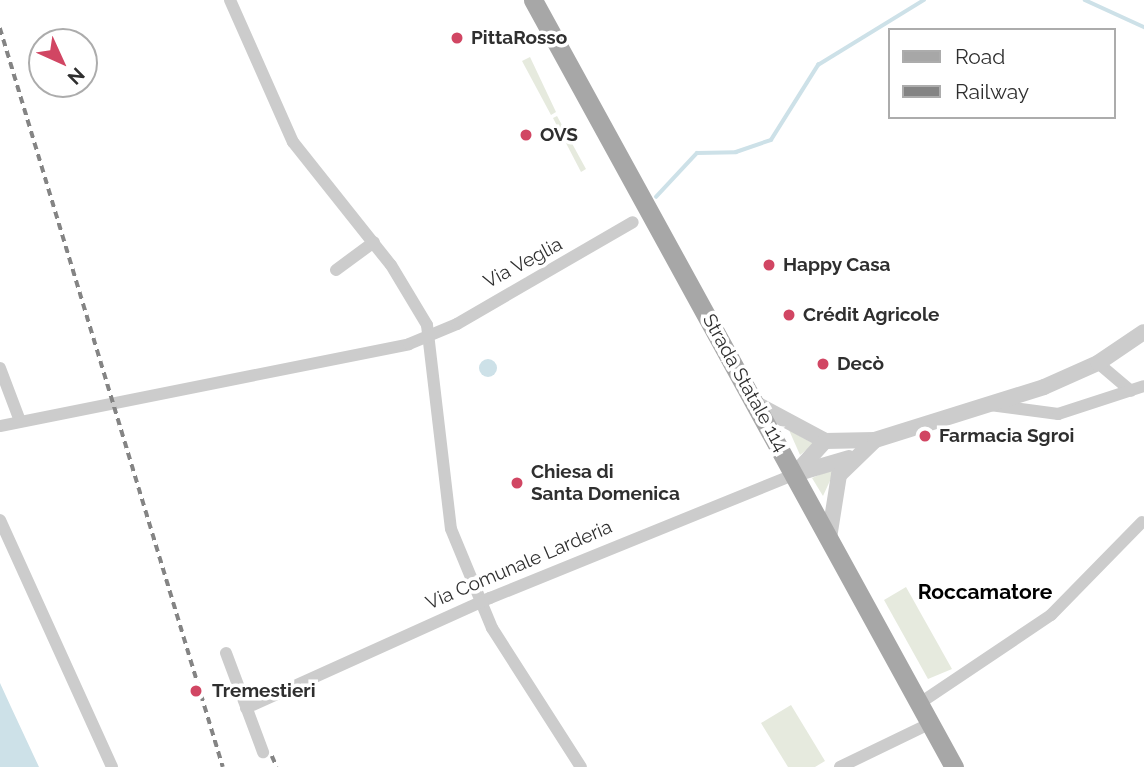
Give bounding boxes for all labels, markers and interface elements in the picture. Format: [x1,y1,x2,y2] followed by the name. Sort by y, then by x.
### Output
[471,27,567,49] place label: PittaRosso
[28,28,98,98] north arrow
[888,28,1116,119] legend
[449,30,465,46] marker: PittaRosso
[955,44,1005,69] text: Road
[64,64,89,89] text: N
[955,79,1029,104] text: Railway
[540,124,578,146] place label: OVS
[518,127,534,143] marker: OVS
[479,233,567,293] street label: Via Veglia
[783,254,891,276] place label: Happy Casa
[761,257,777,273] marker: Happy Casa
[803,304,940,326] place label: Crédit Agricole
[781,307,797,323] marker: Crédit Agricole
[698,310,792,456] street label: Strada Statale 114
[837,353,884,375] place label: Decò
[815,356,831,372] marker: Decò
[939,425,1074,447] place label: Farmacia Sgroi
[917,428,933,444] marker: Farmacia Sgroi
[531,461,680,505] place label: Chiesa di Santa Domenica
[509,475,525,491] marker: Chiesa di Santa Domenica
[423,515,615,615] street label: Via Comunale Larderia
[918,579,1052,605] district label: Roccamatore
[212,680,316,702] place label: Tremestieri
[186,681,206,701] marker: Tremestieri

